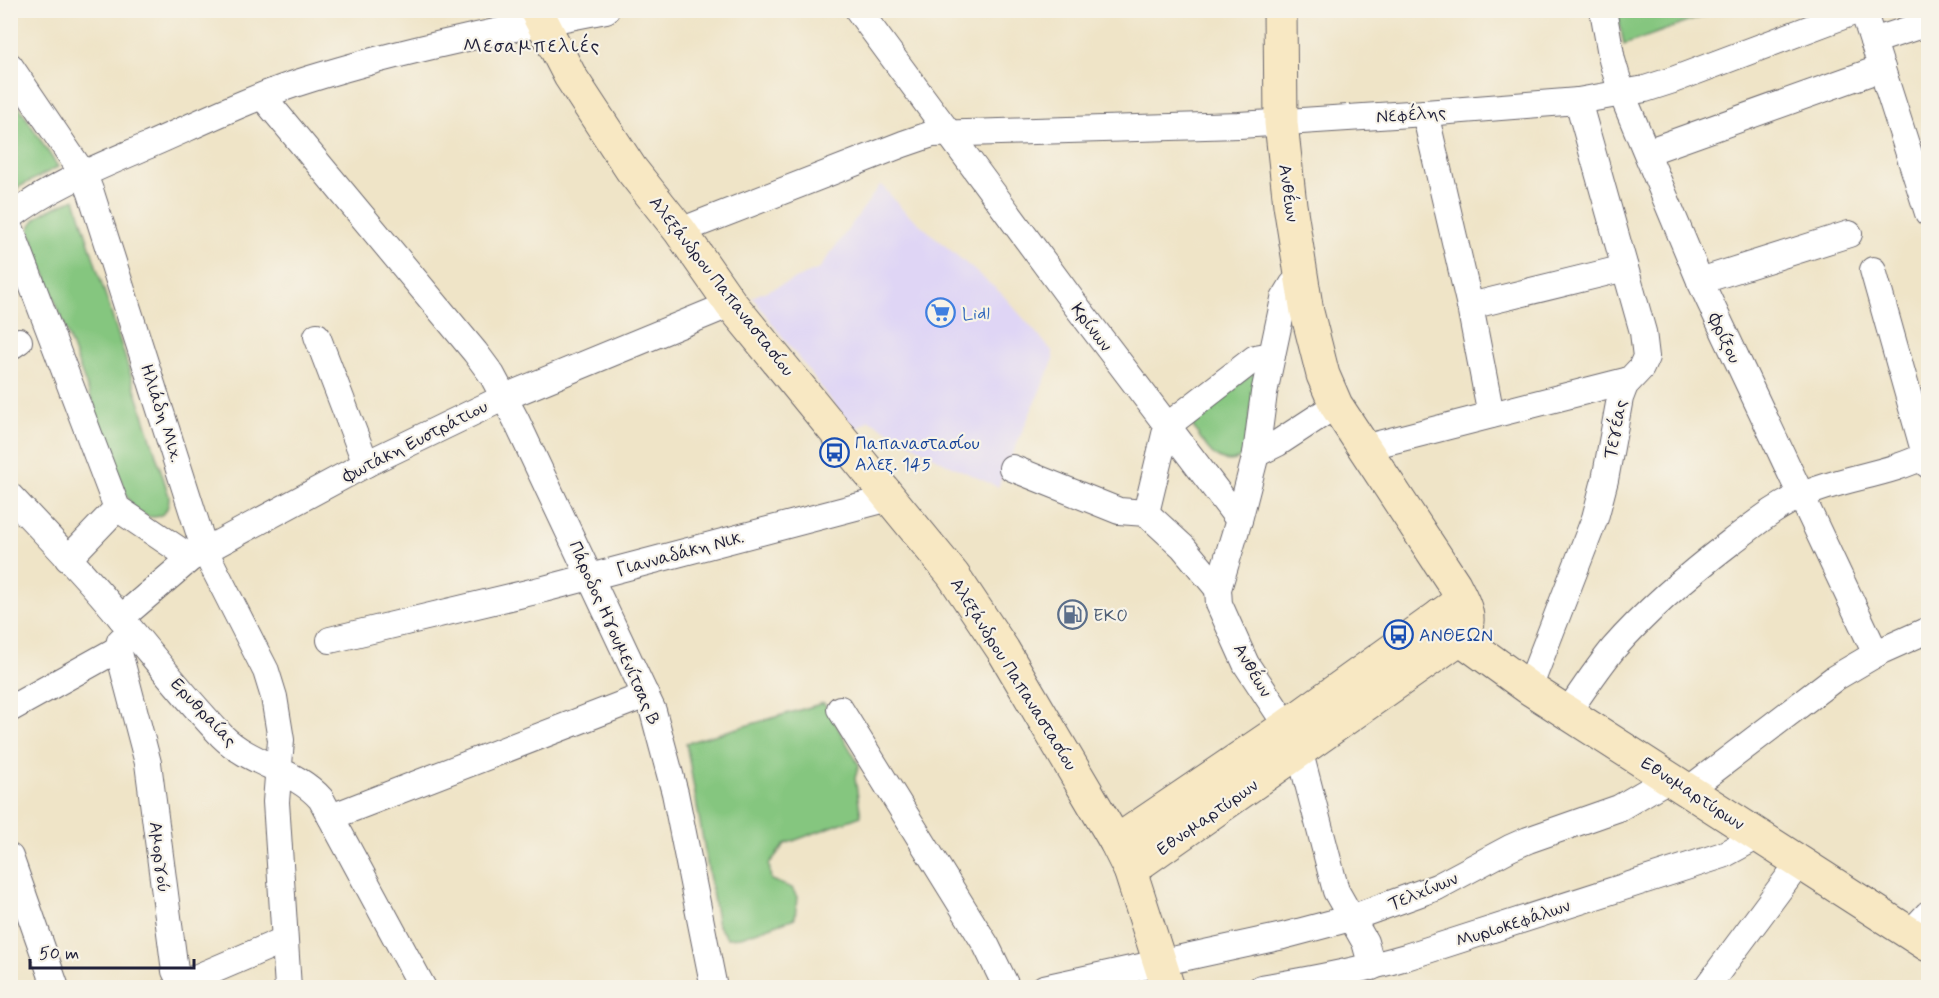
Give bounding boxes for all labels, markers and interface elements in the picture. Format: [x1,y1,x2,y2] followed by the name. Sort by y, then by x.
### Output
[463,33,601,60] district label: Μεσαμπελιές
[1375,100,1447,129] street label: Νεφέλης
[1272,162,1305,224] street label: Ανθέων
[643,191,799,382] street label: Αλεξάνδρου Παπαναστασίου
[925,297,957,329] supermarket icon: Lidl
[1065,298,1117,357] street label: Κρίνων
[962,302,990,326] place label: Lidl
[1702,308,1746,368] street label: Φρίξου
[134,361,188,465] street label: Ηλιάδη Μιχ.
[338,395,492,489] street label: Φωτάκη Ευστράτιου
[1598,397,1633,461] street label: Τεγέας
[855,432,980,477] place label: Παπαναστασίου Αλεξ. 145
[818,437,850,469] bus stop icon: Παπαναστασίου Αλεξ. 145
[614,525,747,583] street label: Γιανναδάκη Νικ.
[562,537,666,730] street label: Πάροδος Ηγουμενίτσας Β
[944,574,1082,775] street label: Αλεξάνδρου Παπαναστασίου
[1056,599,1088,631] fuel station icon: EKO
[1093,604,1128,628] place label: EKO
[1382,619,1414,651] bus stop icon: ΑΝΘΕΩΝ
[1419,624,1493,648] place label: ΑΝΘΕΩΝ
[1227,639,1278,702] street label: Ανθέων
[165,673,242,753] street label: Ερυθραίας
[1636,751,1749,836] street label: Εθνομαρτύρων
[1152,774,1263,862] street label: Εθνομαρτύρων
[143,820,175,894] street label: Αμοργού
[1385,867,1462,917] street label: Τελχίνων
[1453,894,1574,954] street label: Μυριοκεφάλων
[30,932,194,970] scale bar
[39,942,79,966] text: 50 m

